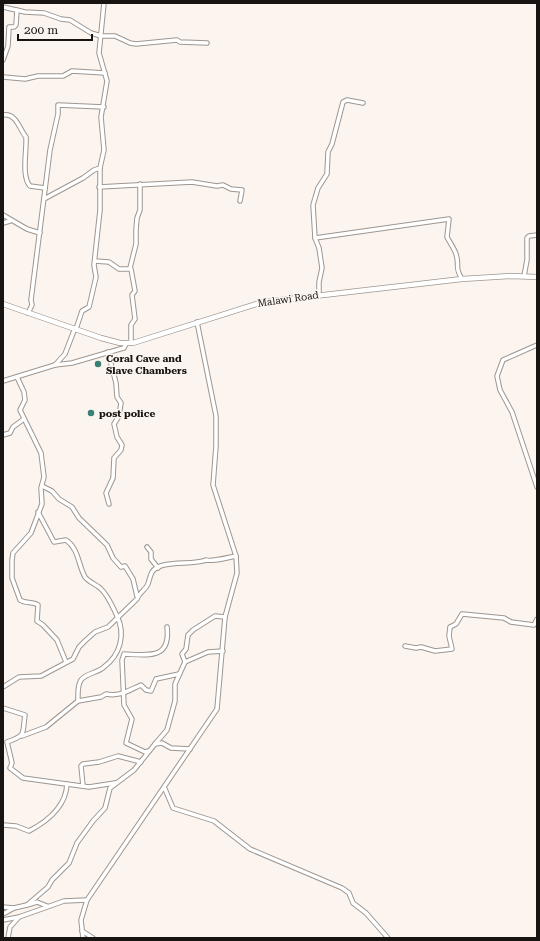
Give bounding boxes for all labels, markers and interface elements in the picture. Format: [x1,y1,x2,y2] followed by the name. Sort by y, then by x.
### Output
[18,16,92,42] scale bar
[24,23,58,37] text: 200 m
[257,289,320,309] street label: Malawi Road
[106,353,187,376] place label: Coral Cave and Slave Chambers
[93,359,103,369] marker: Coral Cave and Slave Chambers
[86,408,96,418] marker: post police
[99,408,155,419] place label: post police

